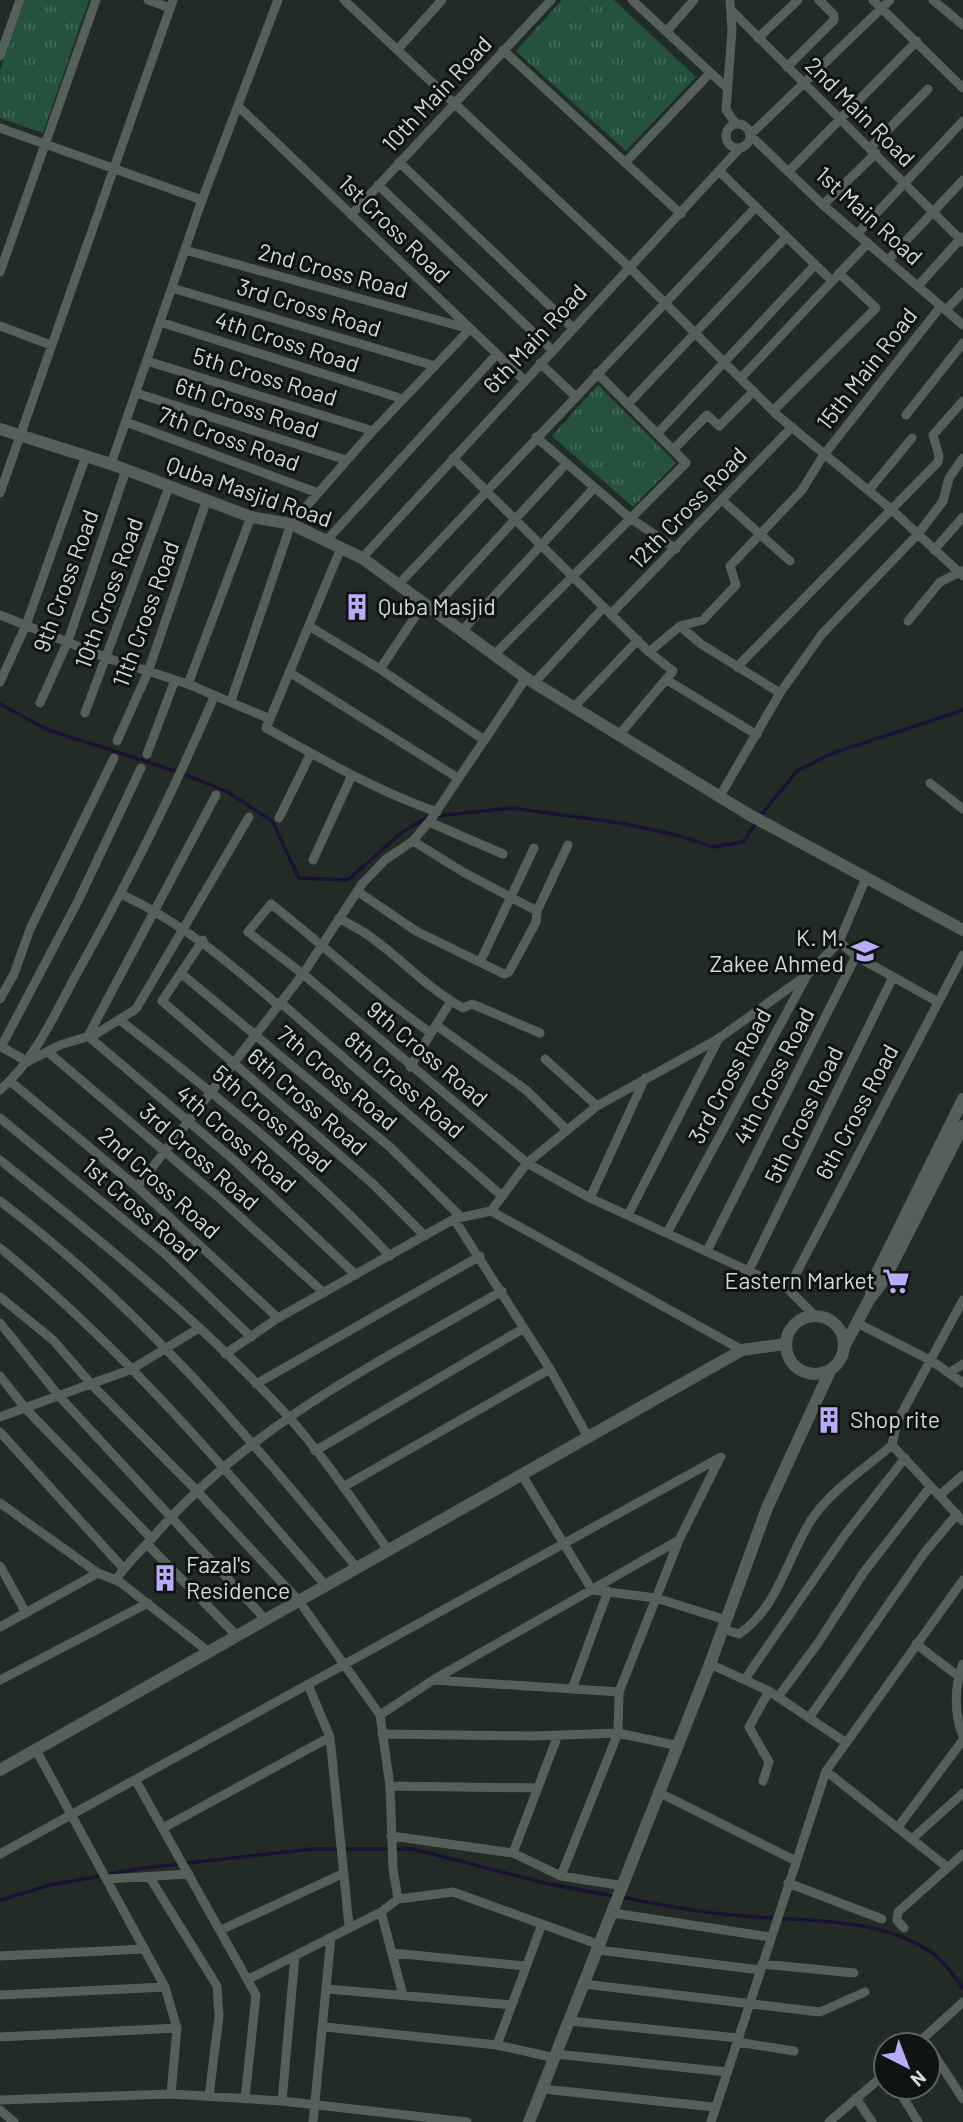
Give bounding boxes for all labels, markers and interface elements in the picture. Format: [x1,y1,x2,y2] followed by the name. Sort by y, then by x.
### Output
[375,30,497,157] street label: 10th Main Road
[800,51,921,172] street label: 2nd Main Road
[811,160,929,270] street label: 1st Main Road
[333,168,456,288] street label: 1st Cross Road
[255,237,411,303] street label: 2nd Cross Road
[234,272,385,342] street label: 3rd Cross Road
[477,278,592,399] street label: 6th Main Road
[810,302,923,435] street label: 15th Main Road
[212,305,363,378] street label: 4th Cross Road
[190,341,341,411] street label: 5th Cross Road
[172,371,323,443] street label: 6th Cross Road
[155,400,304,477] street label: 7th Cross Road
[622,441,752,574] street label: 12th Cross Road
[163,450,336,532] street label: Quba Masjid Road
[26,506,104,656] street label: 9th Cross Road
[68,513,148,672] street label: 10th Cross Road
[106,537,184,691] street label: 11th Cross Road
[342,592,372,622] building icon: Quba Masjid
[378,592,496,620] place label: Quba Masjid
[709,923,844,977] place label: K. M. Zakee Ahmed
[850,936,880,966] school or university icon: K. M. Zakee Ahmed
[361,995,494,1112] street label: 9th Cross Road
[727,1002,820,1149] street label: 4th Cross Road
[682,1003,777,1148] street label: 3rd Cross Road
[272,1019,403,1136] street label: 7th Cross Road
[339,1025,470,1144] street label: 8th Cross Road
[809,1039,904,1184] street label: 6th Cross Road
[758,1041,848,1188] street label: 5th Cross Road
[242,1042,373,1161] street label: 6th Cross Road
[207,1059,338,1178] street label: 5th Cross Road
[171,1078,302,1198] street label: 4th Cross Road
[134,1097,265,1216] street label: 3rd Cross Road
[93,1120,226,1244] street label: 2nd Cross Road
[77,1151,204,1267] street label: 1st Cross Road
[725,1266,875,1294] place label: Eastern Market
[881,1266,911,1296] supermarket icon: Eastern Market
[814,1405,844,1435] building icon: Shop rite
[850,1405,940,1433] place label: Shop rite
[186,1550,290,1604] place label: Fazal's Residence
[150,1563,180,1593] building icon: Fazal's Residence
[872,2031,942,2101] north arrow
[906,2066,931,2092] text: N

